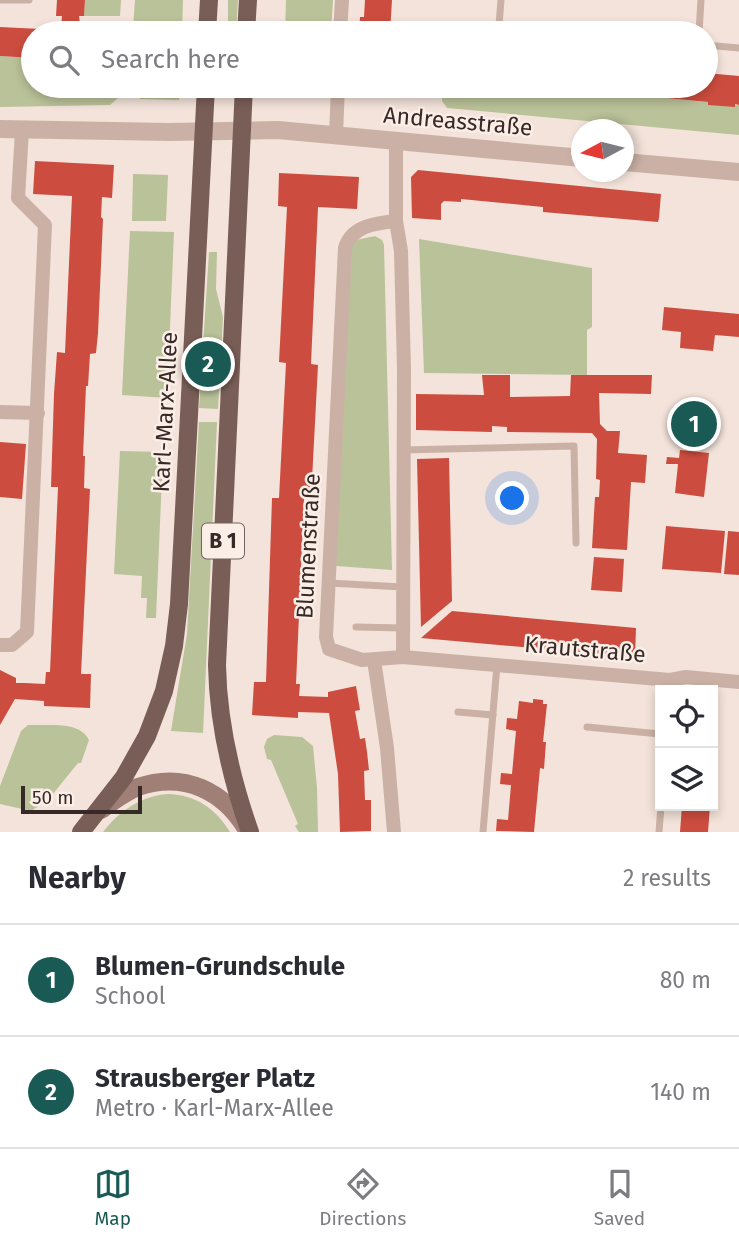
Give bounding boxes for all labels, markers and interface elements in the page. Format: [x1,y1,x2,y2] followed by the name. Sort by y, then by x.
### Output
[21,21,718,98] search box
[45,41,83,79] icon: search
[101,44,240,75] text: Search here
[382,101,534,141] street label: Andreasstraße
[571,119,634,182] north arrow
[147,331,183,493] street label: Karl-Marx-Allee
[185,338,231,390] pin: 2
[671,398,717,450] pin: 1
[290,473,326,619] street label: Blumenstraße
[495,481,529,515] your location
[202,524,244,558] road number: B 1
[523,630,647,668] street label: Krautstraße
[655,685,718,811] map controls
[655,685,718,748] button: locate
[655,748,718,811] button: layers
[21,783,142,815] scale bar
[32,786,73,809] text: 50 m
[28,860,126,896] text: Nearby
[623,864,711,892] text: 2 results
[95,951,345,982] text: Blumen-Grundschule
[46,966,56,994] text: 1
[660,966,711,994] text: 80 m
[95,982,166,1010] text: School
[95,1063,315,1094] text: Strausberger Platz
[45,1078,57,1106] text: 2
[650,1078,711,1106] text: 140 m
[95,1094,334,1122] text: Metro · Karl-Marx-Allee
[94,1165,132,1230] tab: Map
[319,1165,406,1230] tab: Directions
[594,1165,645,1230] tab: Saved

